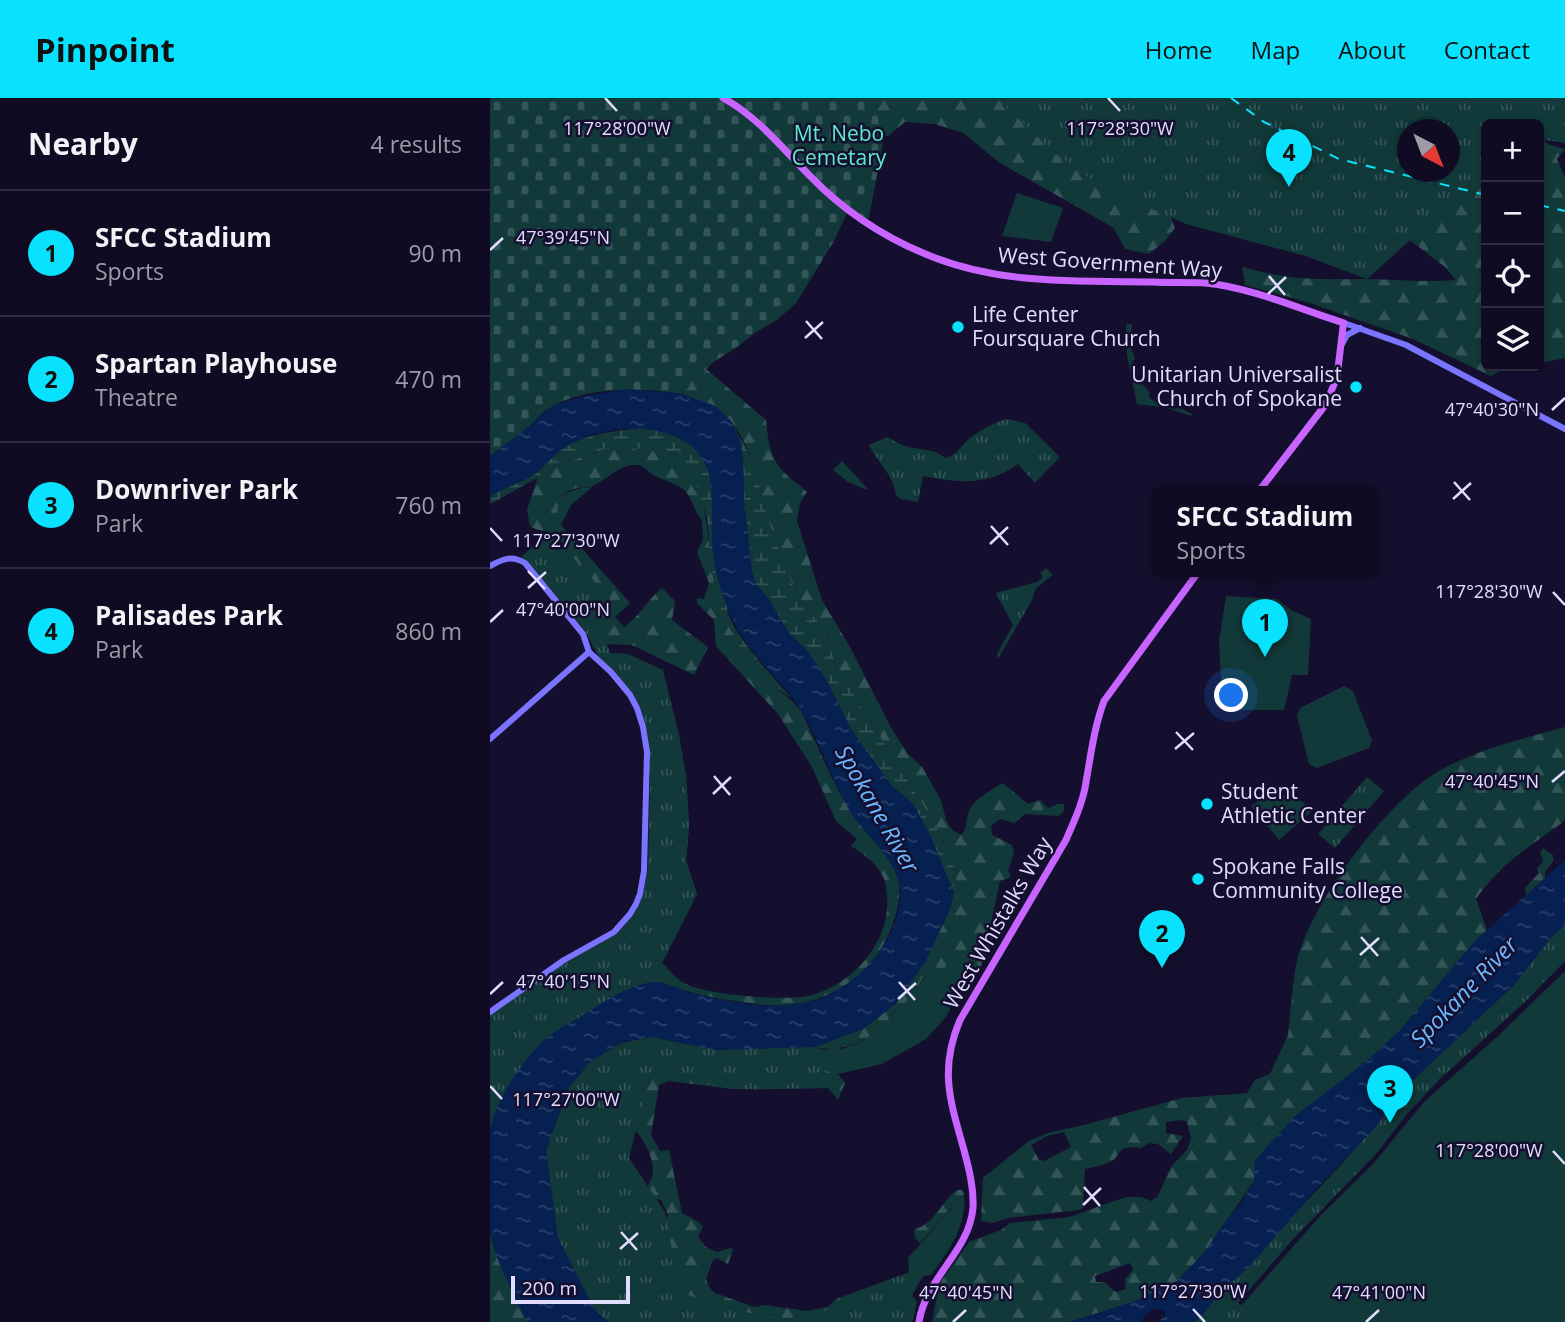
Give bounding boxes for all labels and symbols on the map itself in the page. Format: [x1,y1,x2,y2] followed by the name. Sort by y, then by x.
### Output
[563,116,671,140] text: 117°28'00"W
[1066,116,1174,140] text: 117°28'30"W
[792,119,887,171] park label: Mt. Nebo Cemetary
[1397,119,1460,182] north arrow
[1266,129,1312,187] pin: 4
[516,225,610,249] text: 47°39'45"N
[997,240,1223,284] street label: West Government Way
[972,300,1161,352] place label: Life Center Foursquare Church
[950,319,966,335] marker: Life Center Foursquare Church
[1131,360,1342,412] place label: Unitarian Universalist Church of Spokane
[1348,379,1364,395] marker: Unitarian Universalist Church of Spokane
[1445,397,1539,421] text: 47°40'30"N
[512,528,620,552] text: 117°27'30"W
[1435,579,1543,603] text: 117°28'30"W
[516,597,610,621] text: 47°40'00"N
[1242,599,1288,657] pin: 1
[1214,678,1248,712] your location
[828,739,928,879] water label: Spokane River
[1445,769,1539,793] text: 47°40'45"N
[1221,777,1366,829] place label: Student Athletic Center
[1199,796,1215,812] marker: Student Athletic Center
[936,831,1058,1014] street label: West Whistalks Way
[1212,852,1403,904] place label: Spokane Falls Community College
[1190,871,1206,887] marker: Spokane Falls Community College
[1139,910,1185,968] pin: 2
[1402,928,1525,1054] water label: Spokane River
[516,969,610,993] text: 47°40'15"N
[1367,1065,1413,1123] pin: 3
[512,1087,620,1111] text: 117°27'00"W
[1435,1138,1543,1162] text: 117°28'00"W
[511,1273,630,1305] scale bar
[1139,1279,1247,1303] text: 117°27'30"W
[919,1280,1013,1304] text: 47°40'45"N
[1332,1280,1426,1304] text: 47°41'00"N

